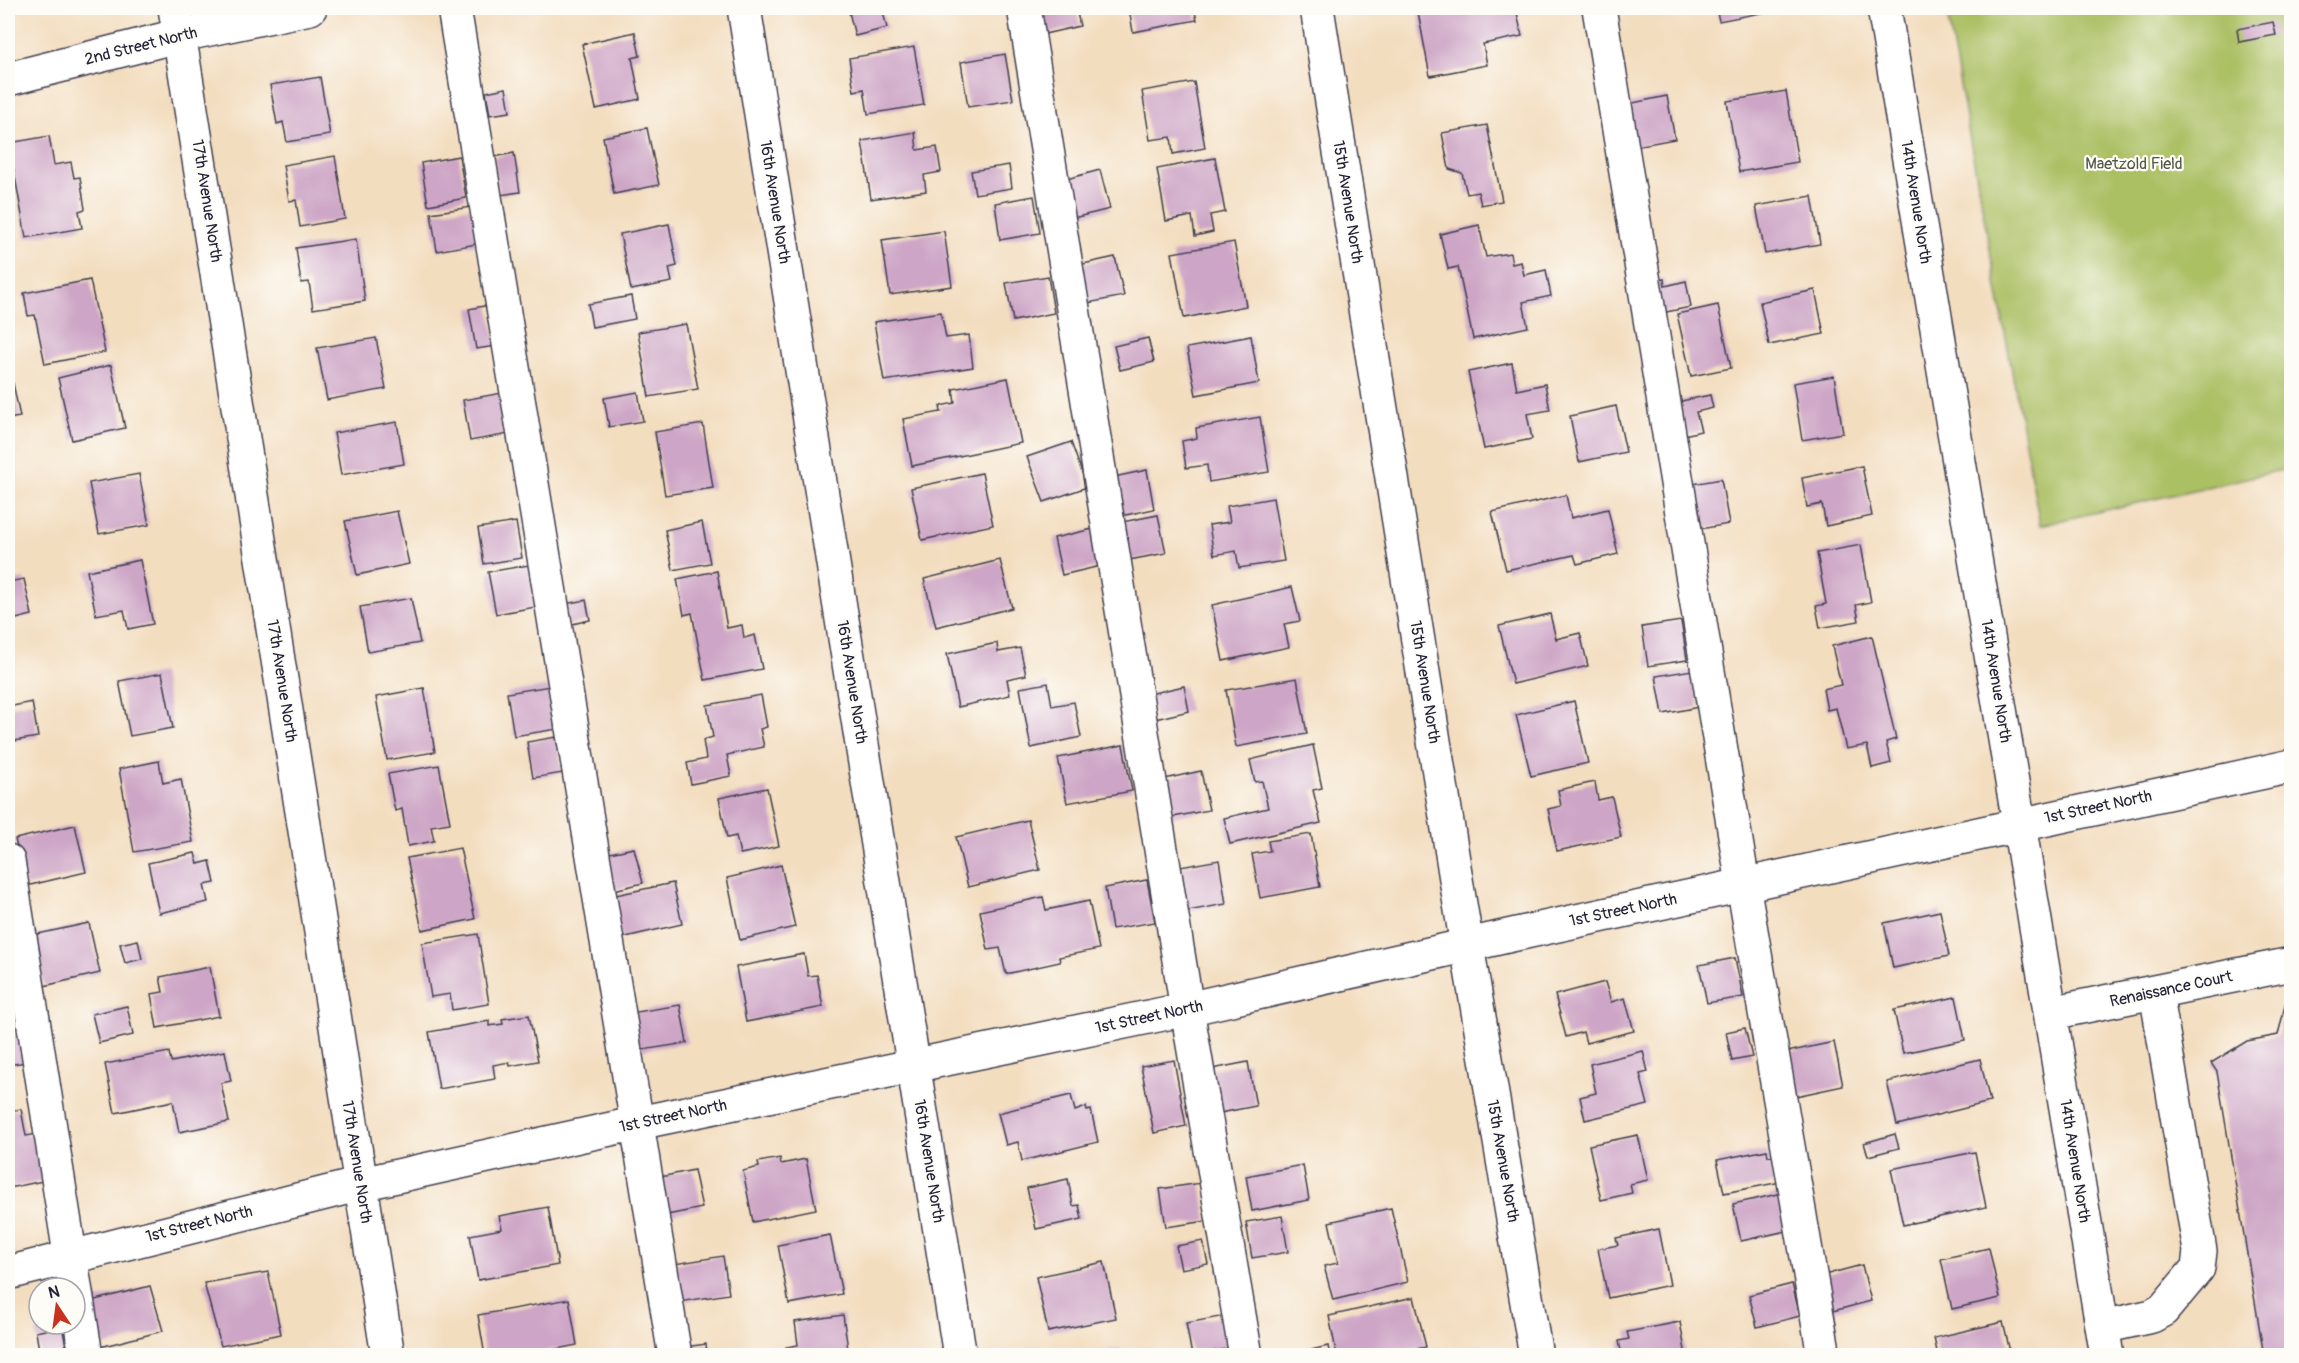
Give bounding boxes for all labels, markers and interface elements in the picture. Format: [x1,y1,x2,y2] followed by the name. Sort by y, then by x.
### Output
[83,22,199,70] street label: 2nd Street North
[187,138,227,264] street label: 17th Avenue North
[755,139,795,265] street label: 16th Avenue North
[1328,139,1368,265] street label: 15th Avenue North
[1896,139,1936,265] street label: 14th Avenue North
[2085,154,2183,174] park label: Maetzold Field
[262,618,302,744] street label: 17th Avenue North
[1976,618,2016,744] street label: 14th Avenue North
[832,619,872,745] street label: 16th Avenue North
[1405,619,1445,745] street label: 15th Avenue North
[2042,786,2154,828] street label: 1st Street North
[1567,889,1679,931] street label: 1st Street North
[2108,966,2235,1012] street label: Renaissance Court
[1093,996,1205,1038] street label: 1st Street North
[617,1095,729,1137] street label: 1st Street North
[909,1098,949,1224] street label: 16th Avenue North
[1482,1098,1524,1224] street label: 15th Avenue North
[2055,1098,2095,1224] street label: 14th Avenue North
[337,1099,377,1225] street label: 17th Avenue North
[144,1201,254,1247] street label: 1st Street North
[27,1276,87,1336] north arrow
[46,1281,62,1303] text: N

